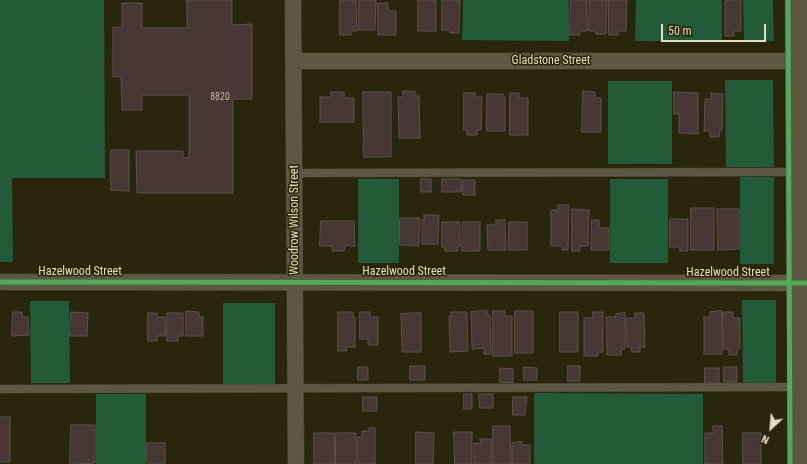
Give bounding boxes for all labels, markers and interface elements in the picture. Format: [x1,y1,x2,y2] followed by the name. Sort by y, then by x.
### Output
[663,16,768,42] scale bar
[668,24,692,38] text: 50 m
[512,54,590,68] street label: Gladstone Street
[210,91,230,103] house number: 8820
[288,165,302,275] street label: Woodrow Wilson Street
[38,265,122,279] street label: Hazelwood Street
[362,265,446,279] street label: Hazelwood Street
[686,266,770,280] street label: Hazelwood Street
[751,408,791,448] north arrow
[760,432,771,447] text: N

